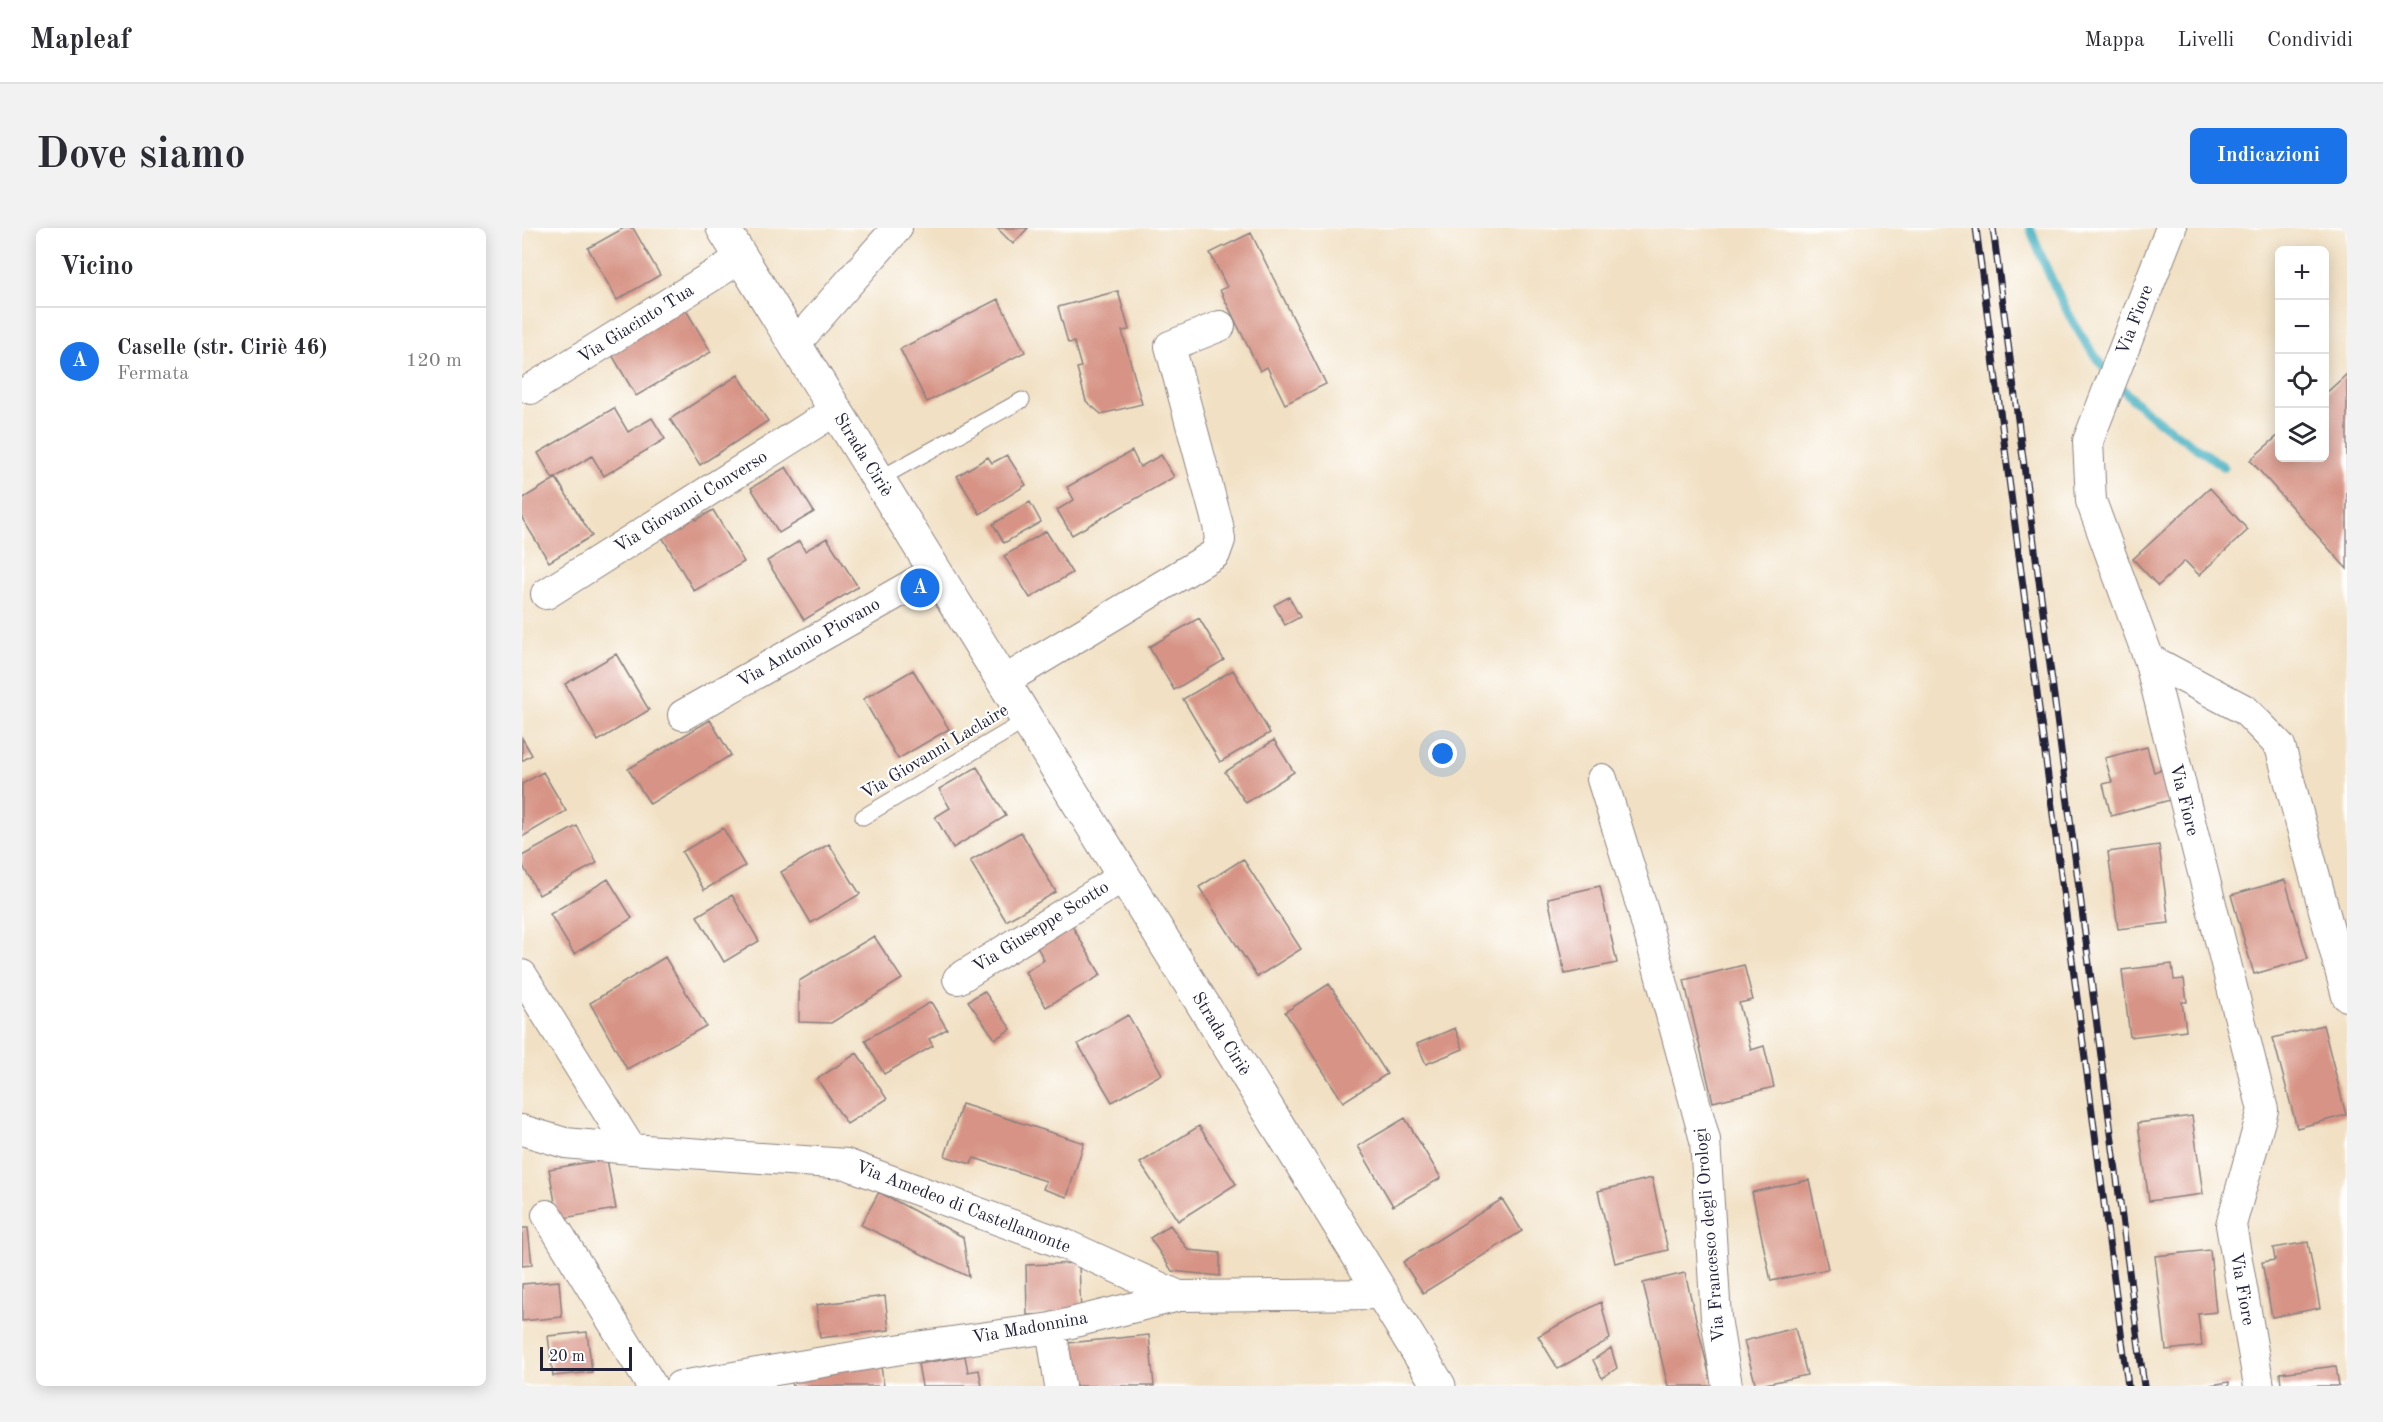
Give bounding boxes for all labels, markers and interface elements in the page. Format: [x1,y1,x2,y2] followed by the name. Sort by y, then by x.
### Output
[30,27,130,55] text: Mapleaf
[2084,30,2145,51] text: Mappa
[2178,30,2234,51] text: Livelli
[2267,30,2353,51] text: Condividi
[2190,128,2347,184] button: Indicazioni
[36,135,246,177] text: Dove siamo
[2275,246,2329,462] map controls
[2275,246,2329,300] button: +
[60,254,134,280] text: Vicino
[575,281,697,367] street label: Via Giacinto Tua
[2113,282,2157,358] street label: Via Fiore
[2275,300,2329,354] button: −
[117,337,327,359] text: Caselle (str. Ciriè 46)
[72,351,87,371] text: A
[406,351,462,371] text: 120 m
[2275,354,2329,408] button: locate
[117,364,189,384] text: Fermata
[2275,408,2329,462] button: layers
[830,410,896,500] street label: Strada Ciriè
[611,447,771,556] street label: Via Giovanni Converso
[900,566,940,610] pin: A
[735,595,883,691] street label: Via Antonio Piovano
[858,701,1012,803] street label: Via Giovanni Laclaire
[1428,739,1457,768] your location
[2166,762,2202,838] street label: Via Fiore
[970,878,1112,976] street label: Via Giuseppe Scotto
[1188,989,1254,1079] street label: Strada Ciriè
[1692,1127,1728,1343] street label: Via Francesco degli Orologi
[853,1158,1073,1256] street label: Via Amedeo di Castellamonte
[2227,1251,2257,1327] street label: Via Fiore
[971,1309,1089,1347] street label: Via Madonnina
[540,1344,632,1372] scale bar
[549,1349,585,1365] text: 20 m

